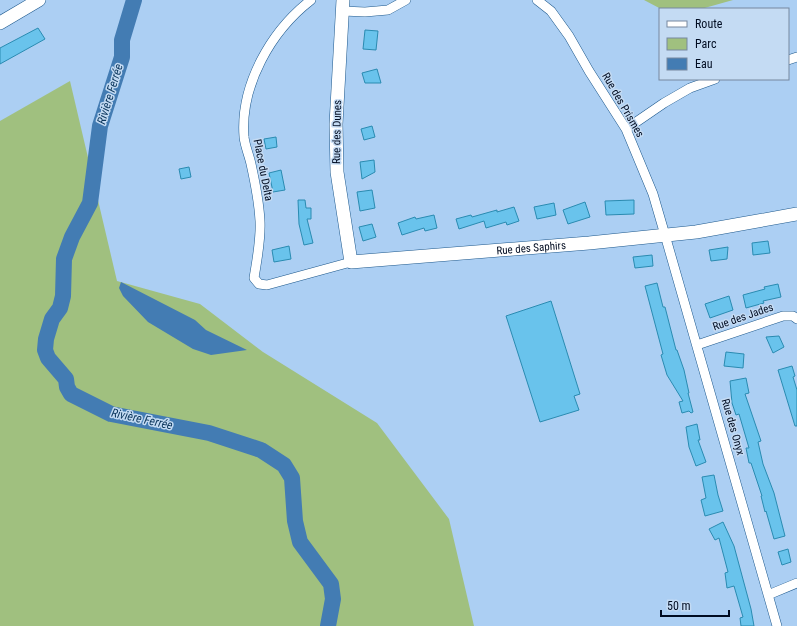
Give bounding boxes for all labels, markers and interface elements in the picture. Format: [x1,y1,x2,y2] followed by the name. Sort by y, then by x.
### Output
[659,8,789,80] legend
[695,17,723,31] text: Route
[695,37,717,51] text: Parc
[695,57,713,71] text: Eau
[94,62,126,126] water label: Rivière Ferrée
[599,70,647,140] street label: Rue des Prismes
[330,100,344,164] street label: Rue des Dunes
[251,138,275,202] street label: Place du Delta
[496,238,566,257] street label: Rue des Saphirs
[711,301,775,333] street label: Rue des Jades
[719,397,747,457] street label: Rue des Onyx
[110,406,175,432] water label: Rivière Ferrée
[661,592,729,618] scale bar
[667,599,691,613] text: 50 m

